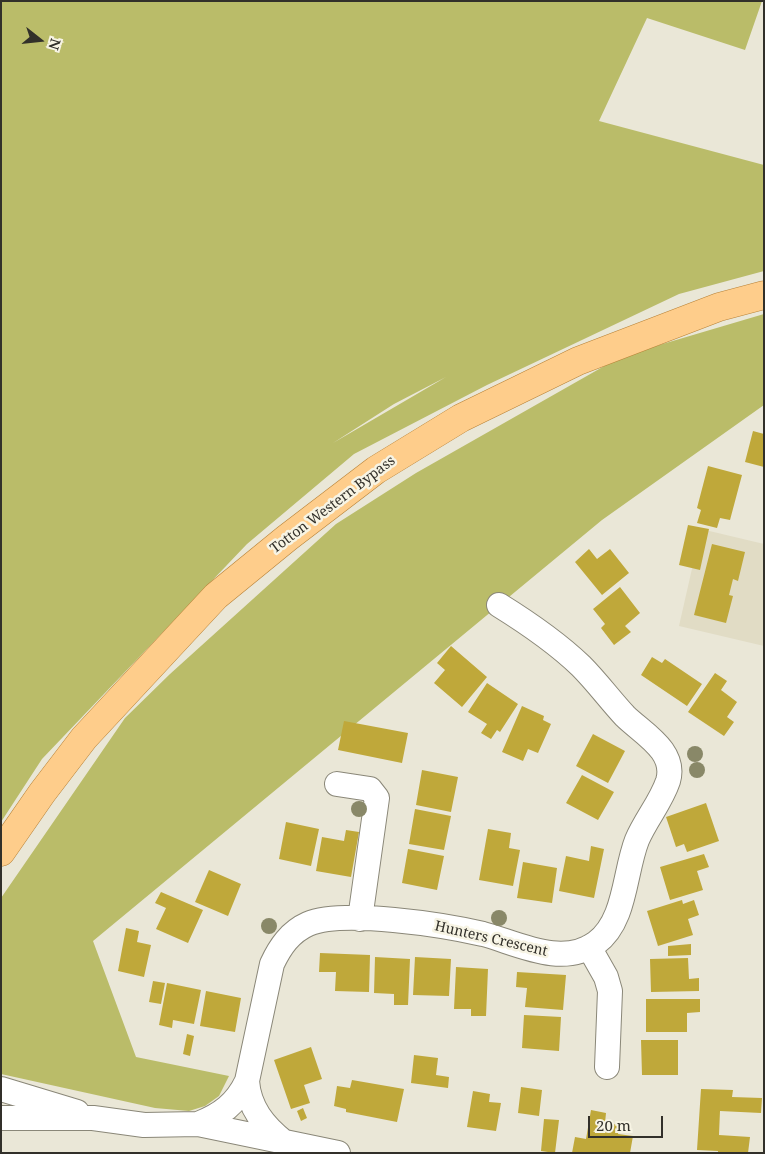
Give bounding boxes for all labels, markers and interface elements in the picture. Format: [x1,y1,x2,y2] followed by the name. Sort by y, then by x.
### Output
[15,15,65,65] north arrow
[44,36,66,52] text: N
[267,453,399,557] street label: Totton Western Bypass
[433,918,549,960] street label: Hunters Crescent
[590,1106,665,1138] scale bar
[596,1115,631,1135] text: 20 m

